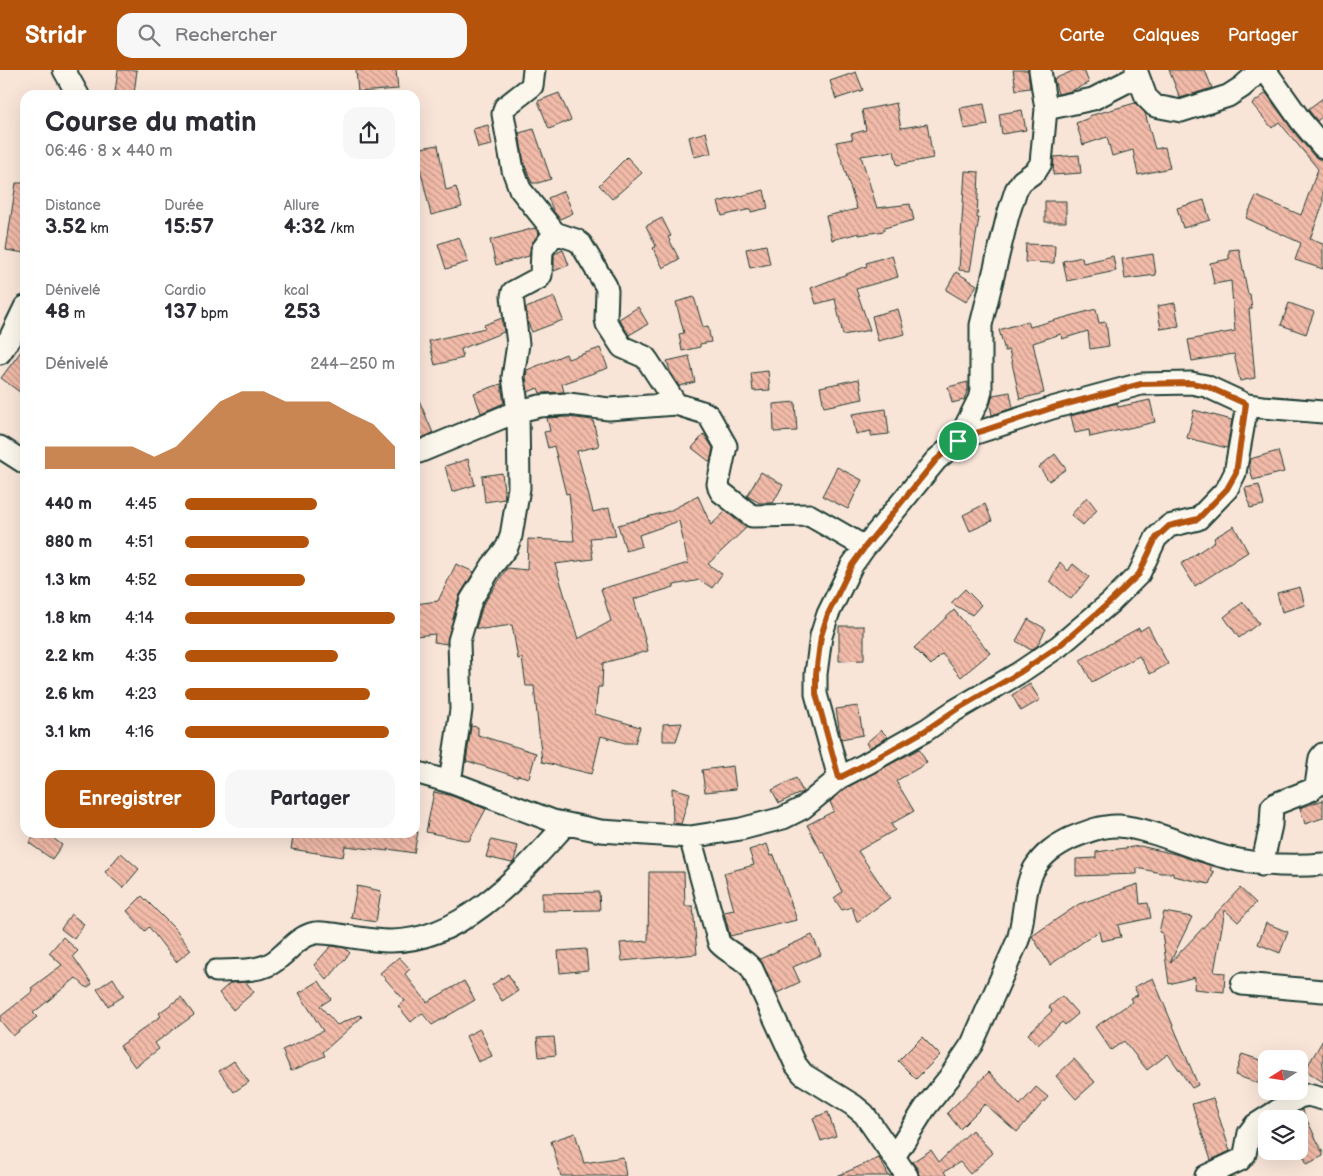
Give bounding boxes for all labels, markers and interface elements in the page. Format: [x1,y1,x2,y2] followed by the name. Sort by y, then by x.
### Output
[117,13,467,58] search box
[25,21,87,50] text: Stridr
[135,21,163,49] icon: search
[175,24,277,47] text: Rechercher
[1059,25,1105,46] text: Carte
[1133,25,1200,46] text: Calques
[1228,25,1298,46] text: Partager
[45,106,257,139] text: Course du matin
[343,107,395,159] button: share
[45,142,172,161] text: 06:46 · 8 × 440 m
[45,197,101,214] text: Distance
[164,197,204,214] text: Durée
[284,197,319,214] text: Allure
[45,214,87,239] text: 3.52
[164,214,214,239] text: 15:57
[284,214,326,239] text: 4:32
[87,220,109,237] text: km
[326,220,354,237] text: /km
[45,282,100,299] text: Dénivelé
[164,282,206,299] text: Cardio
[284,282,309,299] text: kcal
[45,299,70,324] text: 48
[164,299,197,324] text: 137
[284,299,321,324] text: 253
[70,305,85,322] text: m
[197,305,228,322] text: bpm
[45,355,108,374] text: Dénivelé
[310,355,395,374] text: 244–250 m
[937,420,979,462] pin
[944,427,972,455] icon: arrive
[45,495,92,514] text: 440 m
[125,495,157,514] text: 4:45
[45,533,92,552] text: 880 m
[125,533,153,552] text: 4:51
[45,571,91,590] text: 1.3 km
[125,571,157,590] text: 4:52
[45,609,91,628] text: 1.8 km
[125,609,154,628] text: 4:14
[45,647,94,666] text: 2.2 km
[125,647,157,666] text: 4:35
[45,685,94,704] text: 2.6 km
[125,685,157,704] text: 4:23
[45,723,91,742] text: 3.1 km
[125,723,154,742] text: 4:16
[45,770,215,828] button: Enregistrer
[225,770,395,828] button: Partager
[1258,1050,1308,1100] north arrow
[1258,1050,1308,1160] map controls
[1258,1110,1308,1160] button: layers

